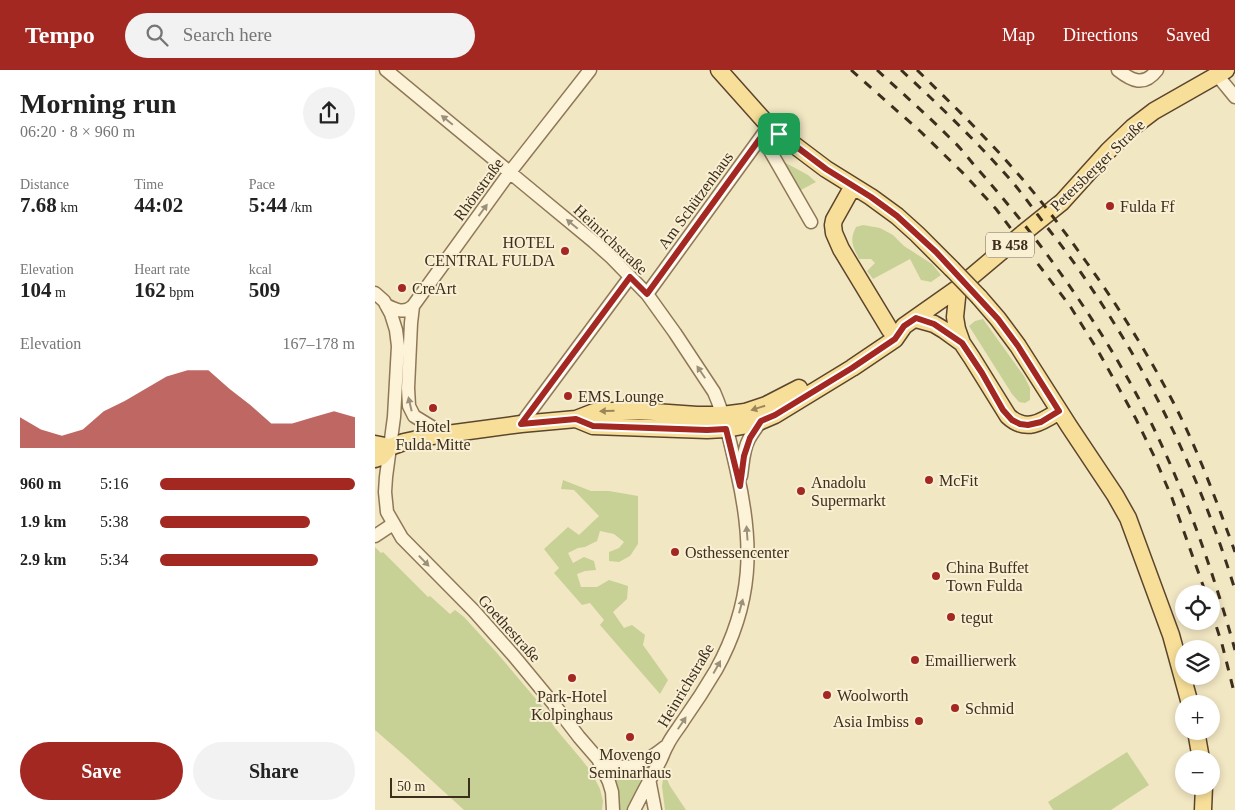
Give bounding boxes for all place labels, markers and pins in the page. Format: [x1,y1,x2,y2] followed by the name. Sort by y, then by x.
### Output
[758,113,800,155] pin
[1120,198,1175,215] place label: Fulda Ff
[1104,200,1116,212] marker: Fulda Ff
[424,234,555,269] place label: HOTEL CENTRAL FULDA
[559,245,571,257] marker: HOTEL CENTRAL FULDA
[412,280,457,297] place label: CreArt
[396,282,408,294] marker: CreArt
[578,388,664,406] place label: EMS Lounge
[562,390,574,402] marker: EMS Lounge
[427,402,439,414] marker: Hotel Fulda Mitte
[395,418,471,453] place label: Hotel Fulda Mitte
[939,472,979,489] place label: McFit
[811,474,886,510] place label: Anadolu Supermarkt
[923,474,935,486] marker: McFit
[795,485,807,497] marker: Anadolu Supermarkt
[685,544,790,561] place label: Osthessencenter
[669,546,681,558] marker: Osthessencenter
[946,559,1029,594] place label: China Buffet Town Fulda
[930,570,942,582] marker: China Buffet Town Fulda
[961,609,994,627] place label: tegut
[945,611,957,623] marker: tegut
[925,652,1017,669] place label: Emaillierwerk
[909,654,921,666] marker: Emaillierwerk
[566,672,578,684] marker: Park-Hotel Kolpinghaus
[837,687,909,704] place label: Woolworth
[531,688,613,724] place label: Park-Hotel Kolpinghaus
[821,689,833,701] marker: Woolworth
[965,700,1014,717] place label: Schmid
[949,702,961,714] marker: Schmid
[833,713,909,730] place label: Asia Imbiss
[913,715,925,727] marker: Asia Imbiss
[624,731,636,743] marker: Movengo Seminarhaus
[589,746,671,781] place label: Movengo Seminarhaus

